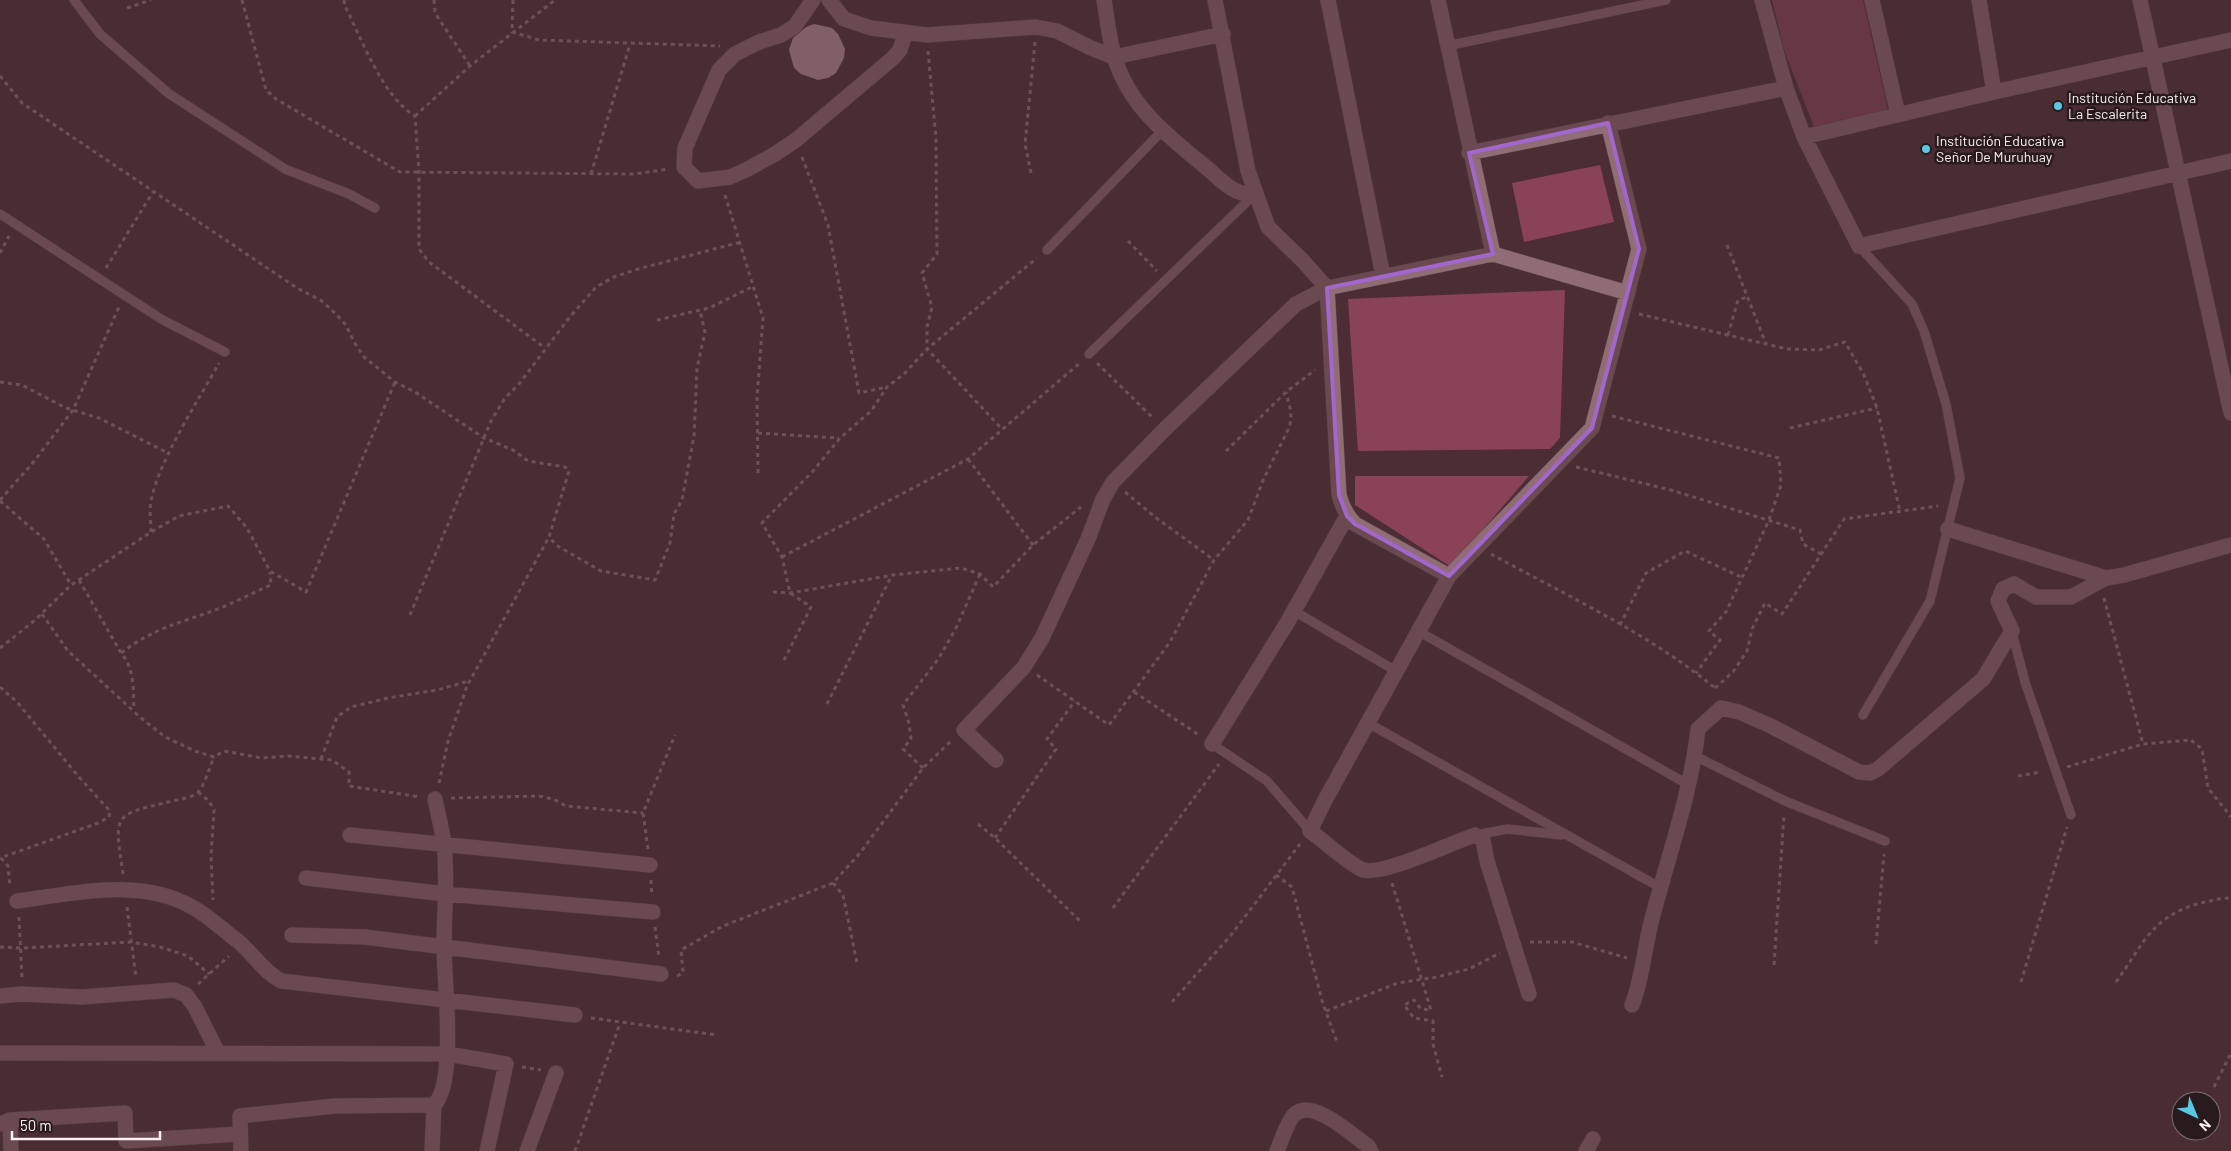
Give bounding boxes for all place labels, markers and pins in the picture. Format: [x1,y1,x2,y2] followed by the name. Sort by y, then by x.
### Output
[2068,89,2196,122] place label: Institución Educativa La Escalerita
[2052,100,2064,112] marker: Institución Educativa La Escalerita
[1936,132,2064,165] place label: Institución Educativa Señor De Muruhuay
[1920,143,1932,155] marker: Institución Educativa Señor De Muruhuay

